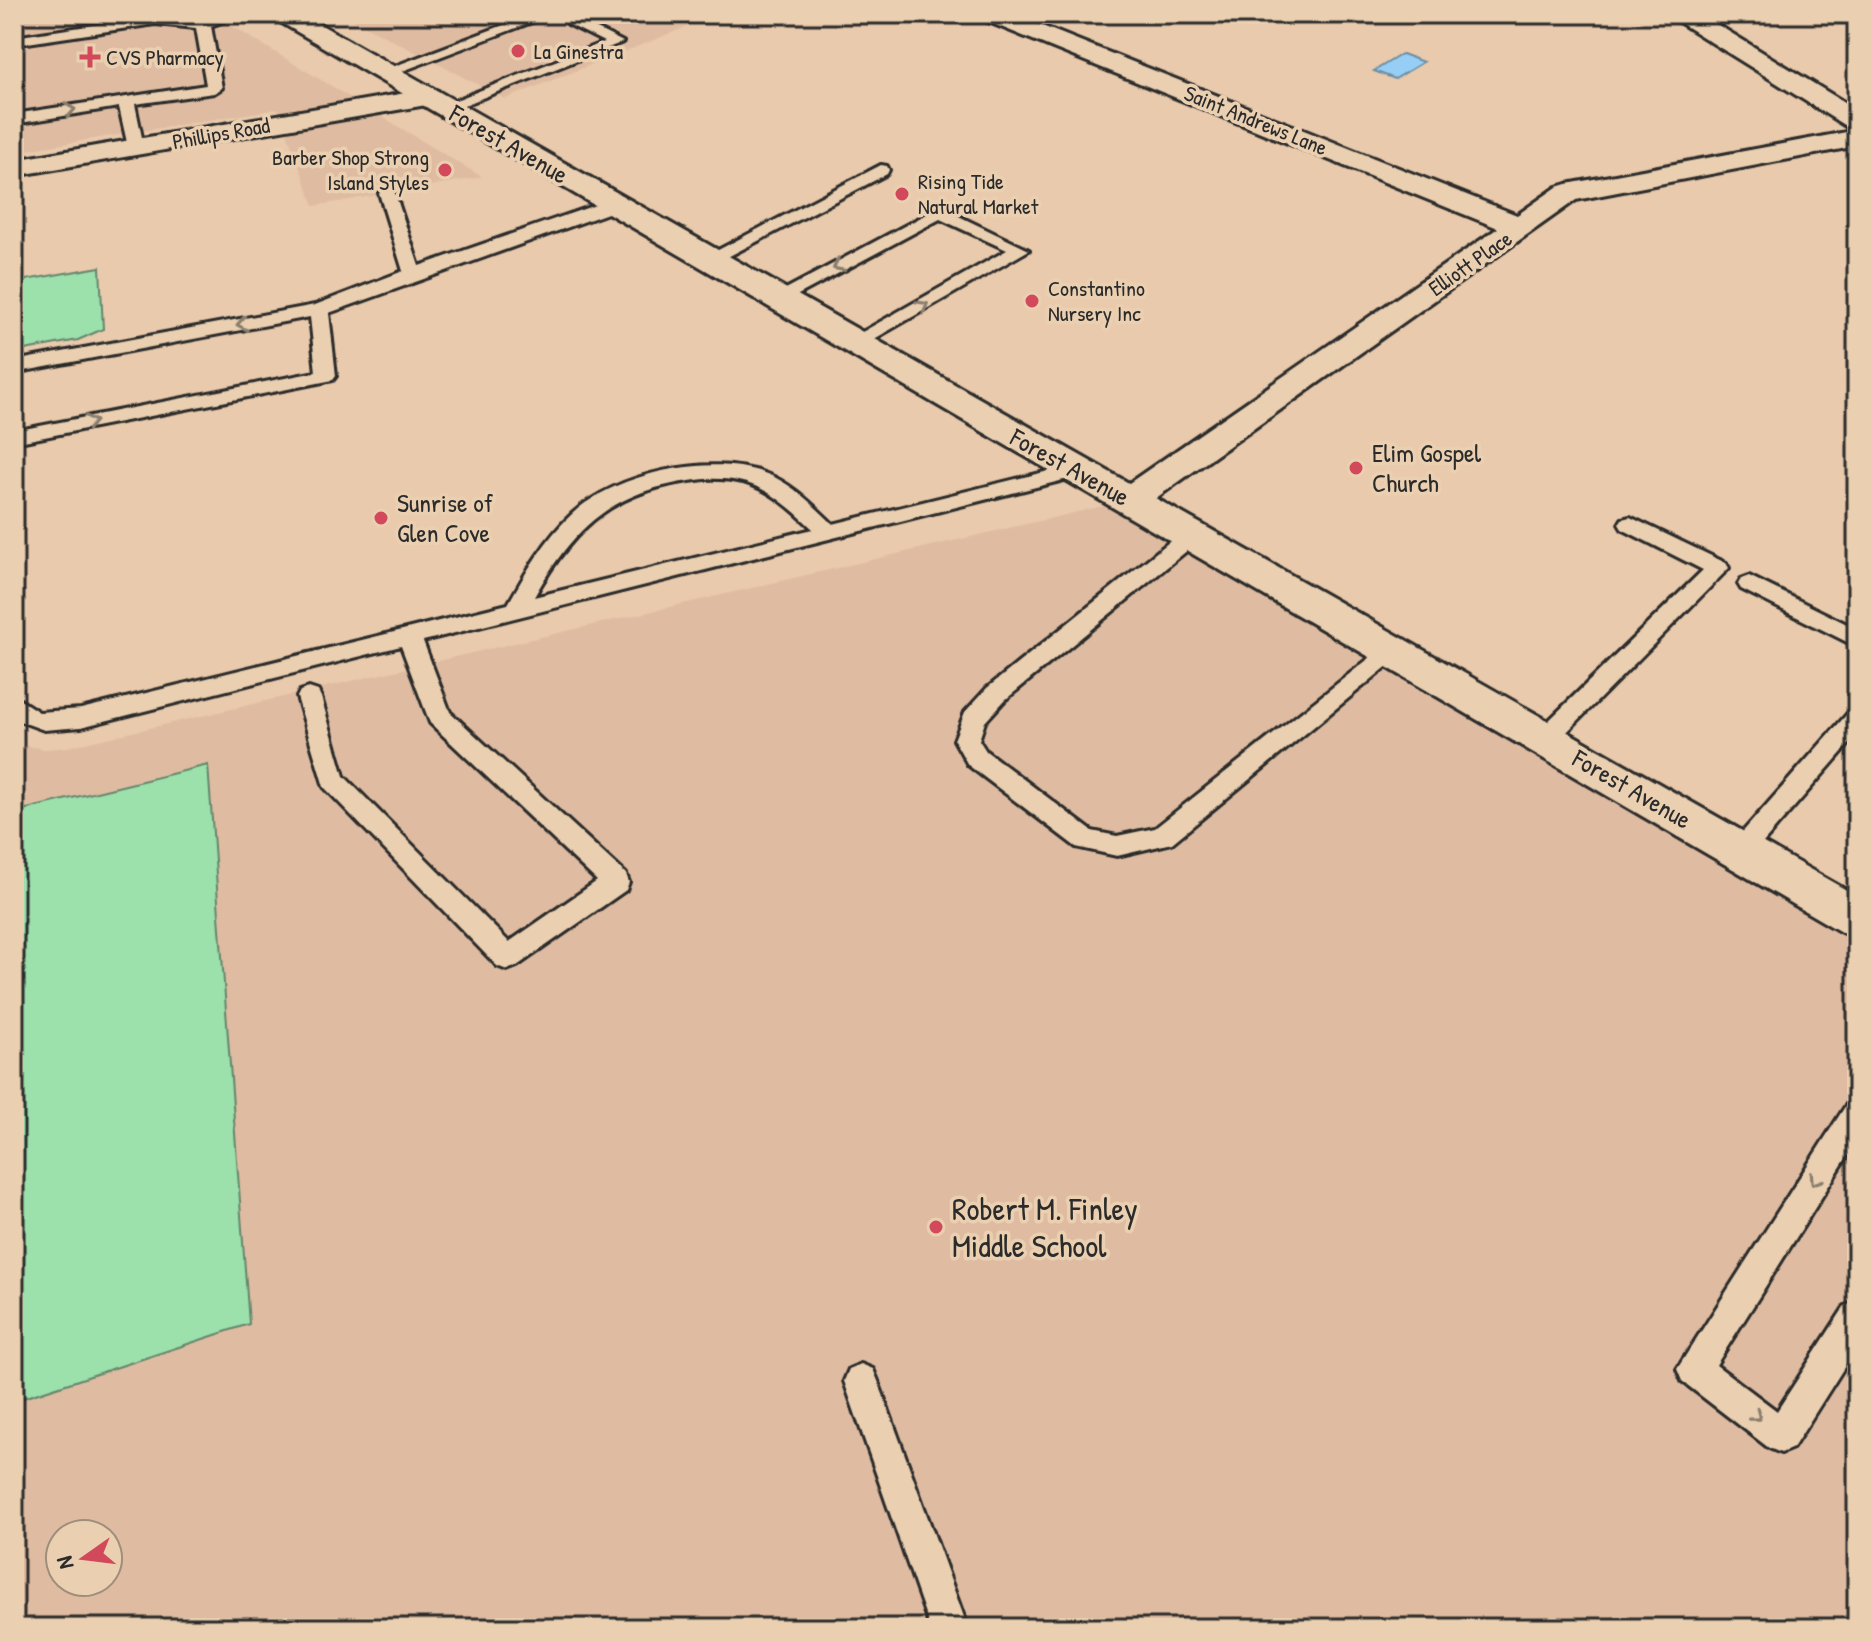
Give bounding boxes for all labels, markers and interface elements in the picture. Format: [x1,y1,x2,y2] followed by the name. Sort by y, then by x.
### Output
[534,36,624,66] place label: La Ginestra
[106,42,224,72] place label: CVS Pharmacy
[509,42,527,60] marker: La Ginestra
[81,48,99,66] marker: CVS Pharmacy
[1180,78,1332,162] street label: Saint Andrews Lane
[443,95,575,192] street label: Forest Avenue
[63,102,77,119] one-way arrow
[170,110,272,156] street label: Phillips Road
[272,142,429,197] place label: Barber Shop Strong Island Styles
[436,161,454,179] marker: Barber Shop Strong Island Styles
[918,166,1039,221] place label: Rising Tide Natural Market
[893,185,911,203] marker: Rising Tide Natural Market
[1422,223,1518,303] street label: Elliott Place
[832,256,847,272] one-way arrow
[1048,273,1145,328] place label: Constantino Nursery Inc
[1023,292,1041,310] marker: Constantino Nursery Inc
[914,300,929,316] one-way arrow
[235,315,249,332] one-way arrow
[84,415,97,432] one-way arrow
[1003,419,1136,514] street label: Forest Avenue
[1372,435,1481,500] place label: Elim Gospel Church
[1347,459,1365,477] marker: Elim Gospel Church
[397,485,494,550] place label: Sunrise of Glen Cove
[372,509,390,527] marker: Sunrise of Glen Cove
[1566,740,1698,837] street label: Forest Avenue
[1810,1171,1825,1186] one-way arrow
[952,1187,1138,1267] place label: Robert M. Finley Middle School
[927,1218,945,1236] marker: Robert M. Finley Middle School
[1747,1407,1762,1421] one-way arrow
[44,1518,124,1598] north arrow
[49,1553,81,1572] text: N

